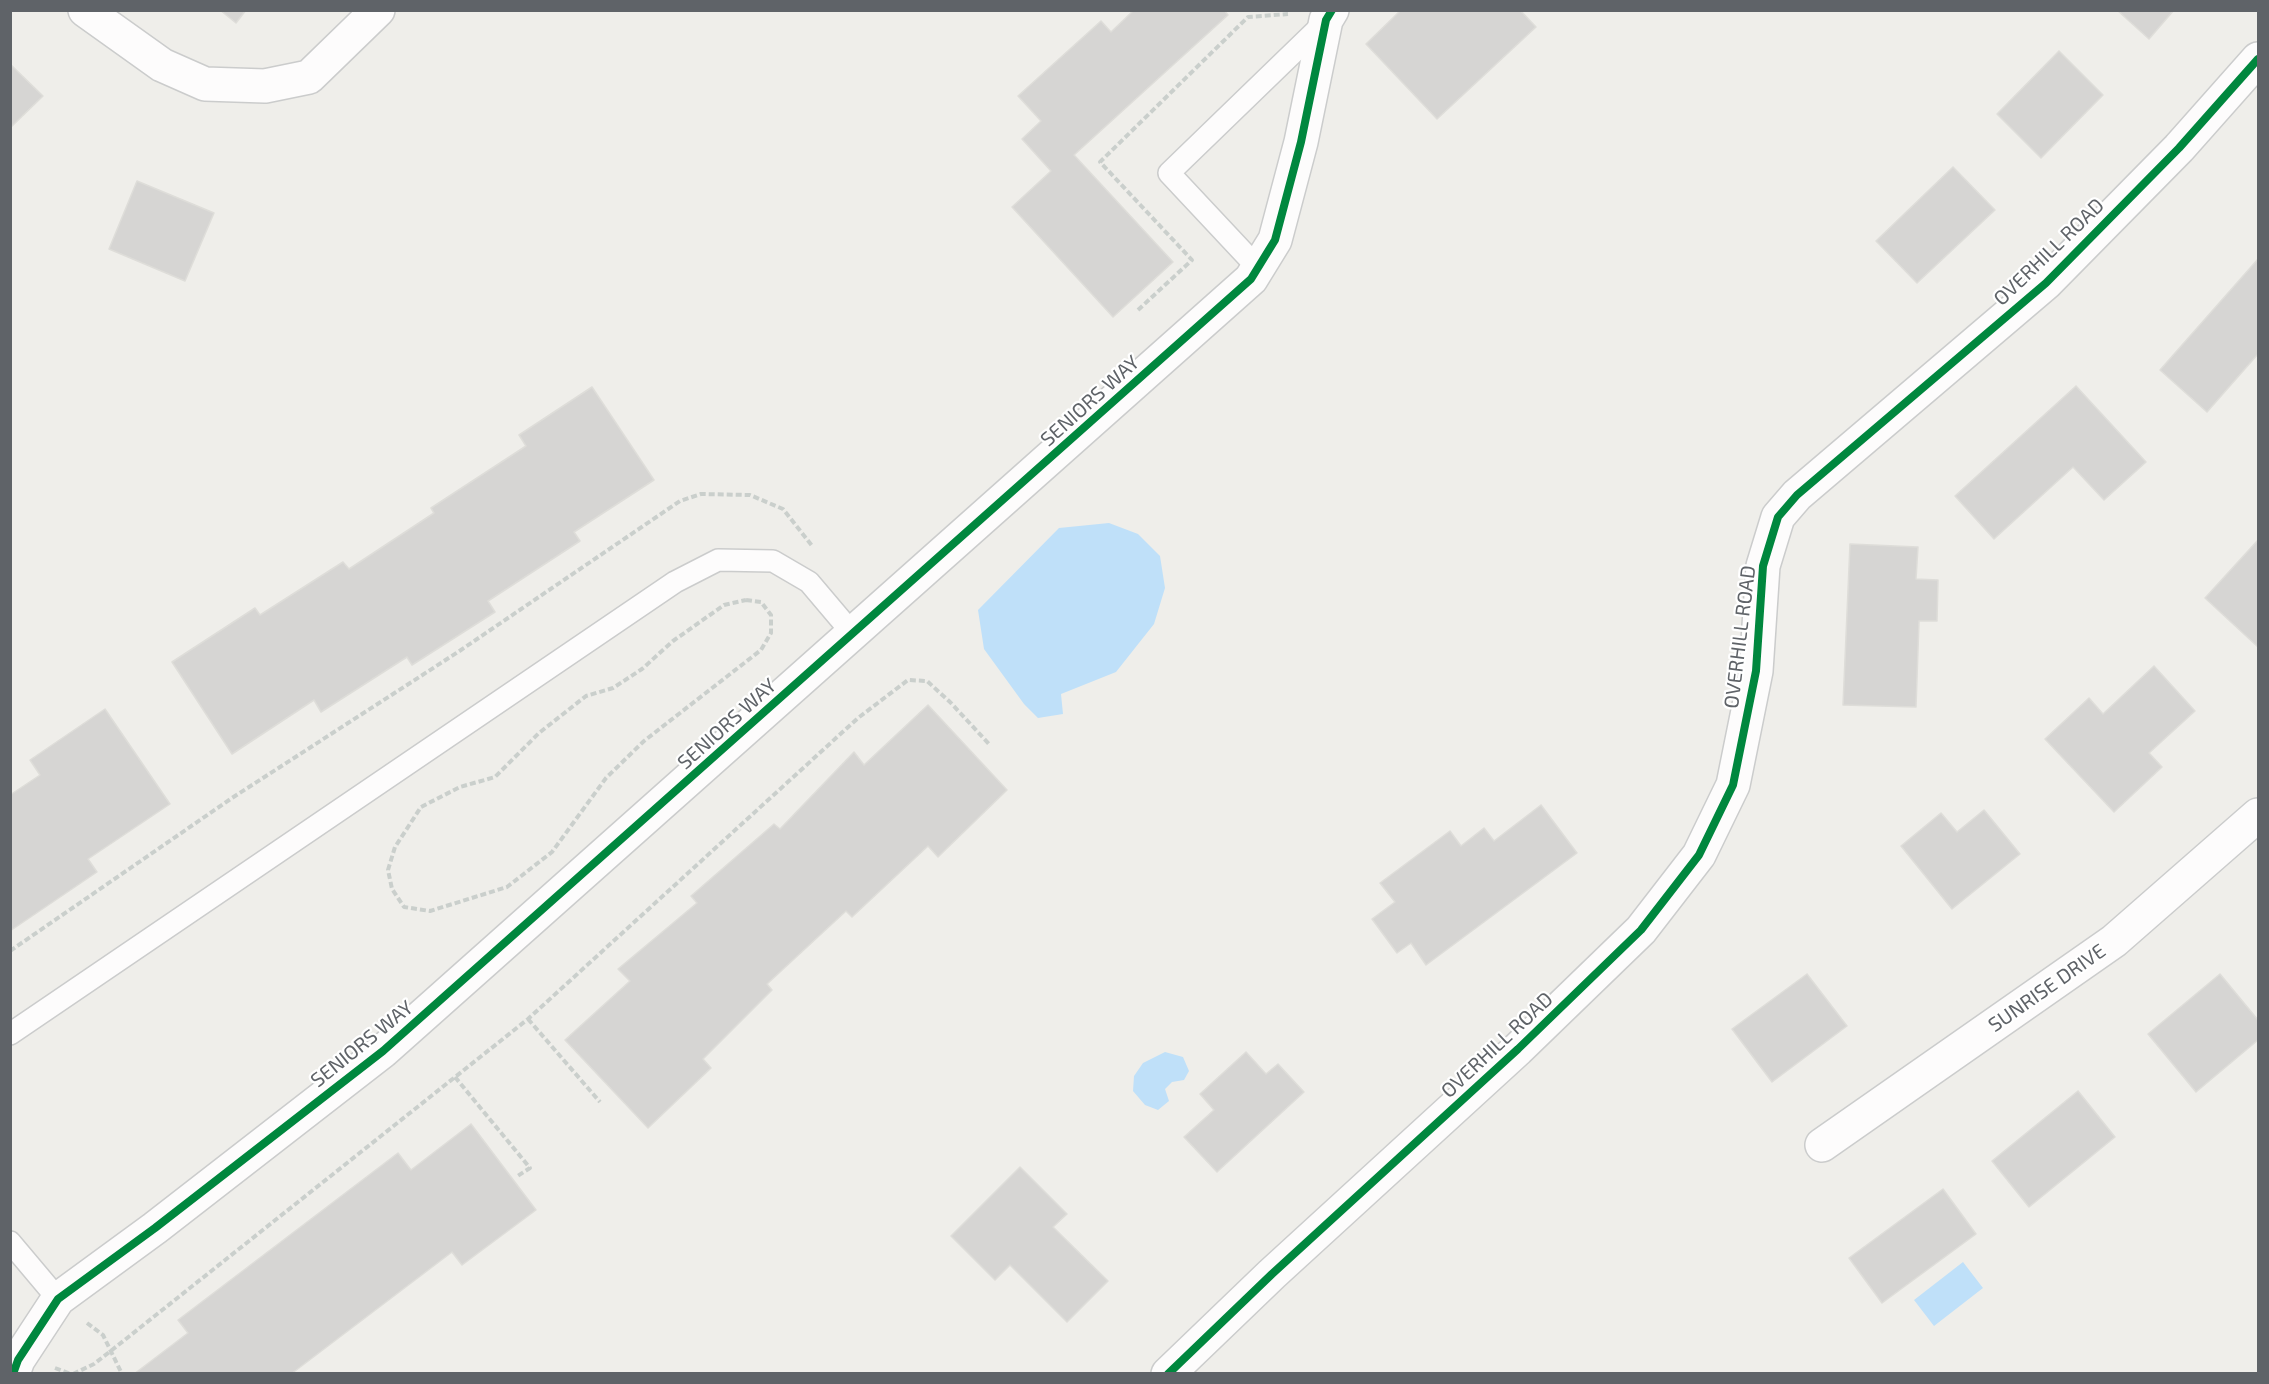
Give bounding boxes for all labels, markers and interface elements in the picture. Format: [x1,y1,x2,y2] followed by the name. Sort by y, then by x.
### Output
[1989,193,2109,311] street label: OVERHILL ROAD
[1036,350,1144,452] street label: SENIORS WAY
[1719,564,1761,710] street label: OVERHILL ROAD
[673,673,781,775] street label: SENIORS WAY
[1984,939,2110,1037] street label: SUNRISE DRIVE
[1436,987,1558,1103] street label: OVERHILL ROAD
[306,996,418,1092] street label: SENIORS WAY

